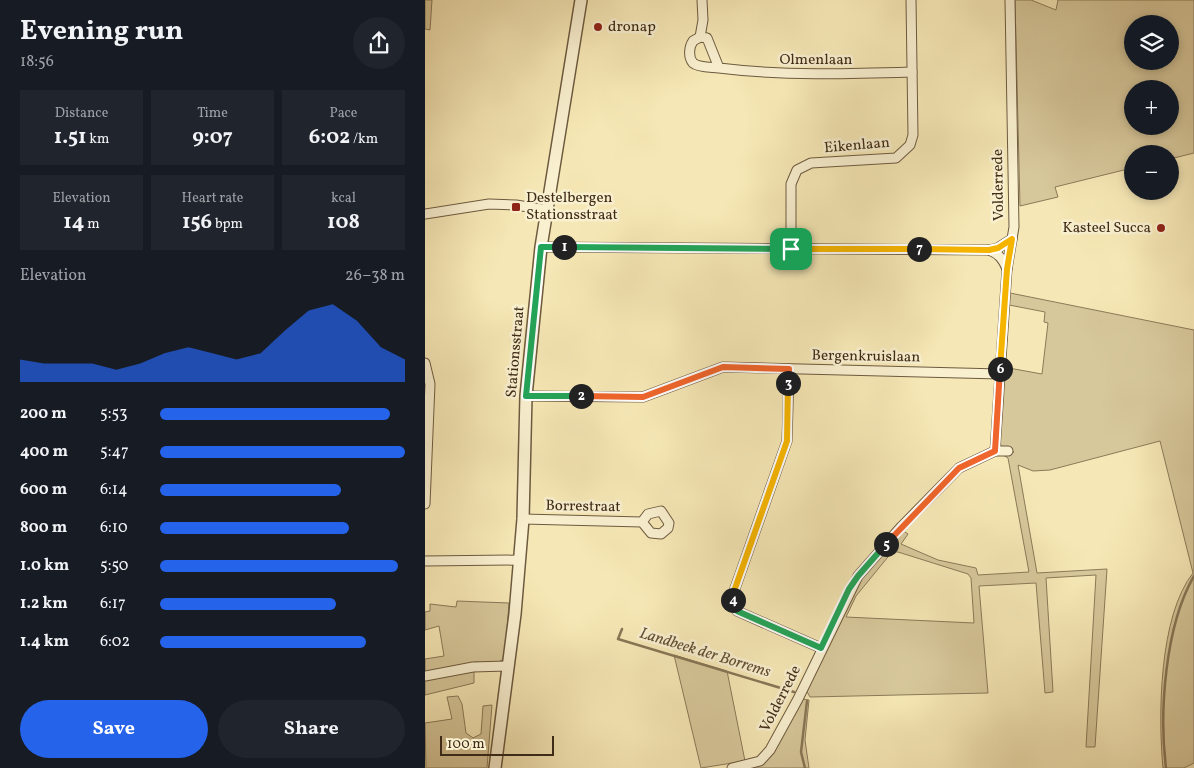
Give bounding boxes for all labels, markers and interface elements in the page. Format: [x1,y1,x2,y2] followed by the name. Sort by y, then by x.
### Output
[20,12,184,51] text: Evening run
[1124,15,1179,200] map controls
[1124,15,1179,70] button: layers
[353,17,405,69] button: share
[608,17,656,38] place label: dronap
[592,21,604,33] marker: dronap
[779,50,853,71] street label: Olmenlaan
[20,51,54,73] text: 18:56
[1124,80,1179,135] button: +
[55,104,108,123] text: Distance
[197,104,228,123] text: Time
[330,104,358,123] text: Pace
[54,123,86,152] text: 1.51
[192,123,233,152] text: 9:07
[309,123,350,152] text: 6:02
[86,130,109,149] text: km
[350,130,378,149] text: /km
[823,133,891,159] street label: Eikenlaan
[1124,145,1179,200] button: −
[988,149,1010,221] street label: Volderrede
[526,188,618,226] place label: Destelbergen Stationsstraat
[52,189,111,208] text: Elevation
[182,189,243,208] text: Heart rate
[331,189,356,208] text: kcal
[510,201,522,213] marker: Destelbergen Stationsstraat
[63,208,84,237] text: 14
[182,208,212,237] text: 156
[327,208,360,237] text: 108
[84,215,100,234] text: m
[212,215,243,234] text: bpm
[1062,218,1151,239] place label: Kasteel Succa
[1155,222,1167,234] marker: Kasteel Succa
[770,228,812,270] pin
[551,234,577,260] pin: 1
[777,235,805,263] icon: arrive
[907,236,931,262] pin: 7
[562,238,567,257] text: 1
[916,240,923,259] text: 7
[20,265,87,287] text: Elevation
[345,265,405,287] text: 26–38 m
[502,305,530,399] street label: Stationsstraat
[811,346,921,368] street label: Bergenkruislaan
[987,356,1013,382] pin: 6
[997,360,1004,379] text: 6
[775,370,801,396] pin: 3
[785,374,792,393] text: 3
[569,384,593,408] pin: 2
[578,387,585,406] text: 2
[20,403,67,425] text: 200 m
[100,403,127,425] text: 5:53
[20,441,68,463] text: 400 m
[100,441,129,463] text: 5:47
[20,479,67,501] text: 600 m
[100,479,128,501] text: 6:14
[545,496,621,518] street label: Borrestraat
[20,517,67,539] text: 800 m
[100,517,128,539] text: 6:10
[873,532,899,556] pin: 5
[883,535,890,554] text: 5
[20,555,69,577] text: 1.0 km
[100,555,128,577] text: 5:50
[721,588,745,612] pin: 4
[729,591,738,610] text: 4
[20,593,68,615] text: 1.2 km
[100,593,126,615] text: 6:17
[637,623,773,683] water label: Landbeek der Borrems
[20,631,69,653] text: 1.4 km
[100,631,130,653] text: 6:02
[755,662,807,736] street label: Volderrede
[20,700,208,758] button: Save
[218,700,405,758] button: Share
[440,733,554,756] scale bar
[447,735,485,754] text: 100 m

